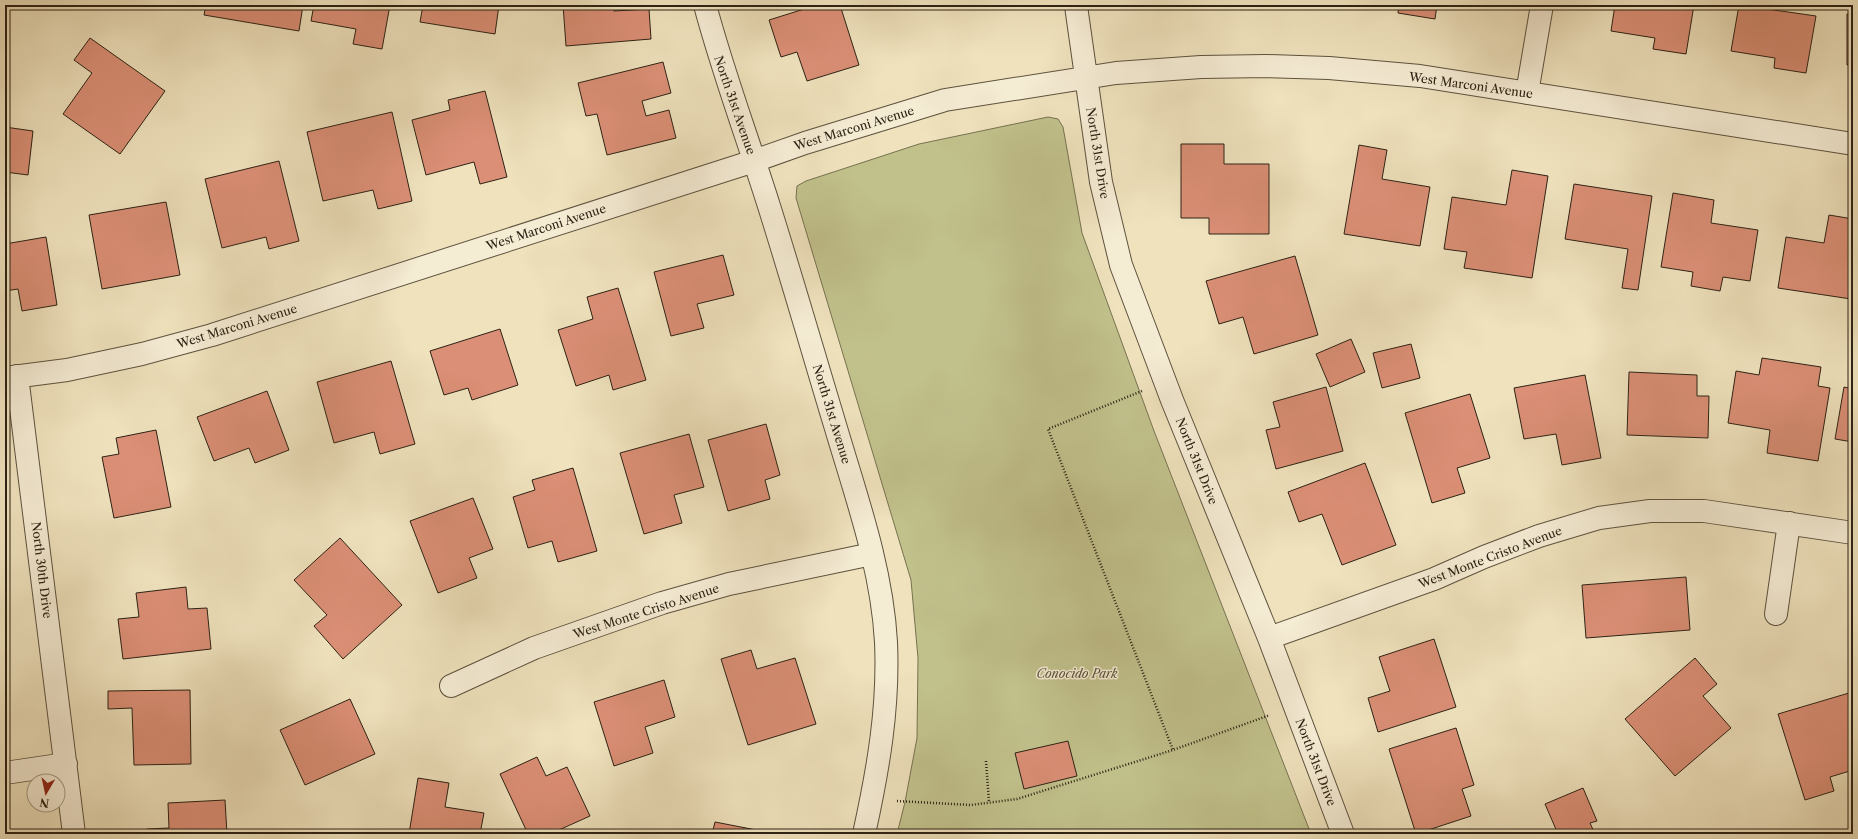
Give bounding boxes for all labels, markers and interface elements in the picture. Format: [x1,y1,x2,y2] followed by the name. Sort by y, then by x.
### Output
[711,54,759,157] street label: North 31st Avenue
[1407,69,1534,101] street label: West Marconi Avenue
[791,102,916,154] street label: West Marconi Avenue
[1083,106,1113,200] street label: North 31st Drive
[483,200,608,254] street label: West Marconi Avenue
[174,300,299,352] street label: West Marconi Avenue
[810,362,854,466] street label: North 31st Avenue
[1173,415,1221,507] street label: North 31st Drive
[29,521,55,619] street label: North 30th Drive
[1415,523,1564,592] street label: West Monte Cristo Avenue
[570,580,721,642] street label: West Monte Cristo Avenue
[1036,666,1118,681] park label: Conocido Park
[1292,716,1340,808] street label: North 31st Drive
[26,773,66,813] north arrow
[38,795,50,811] text: N

